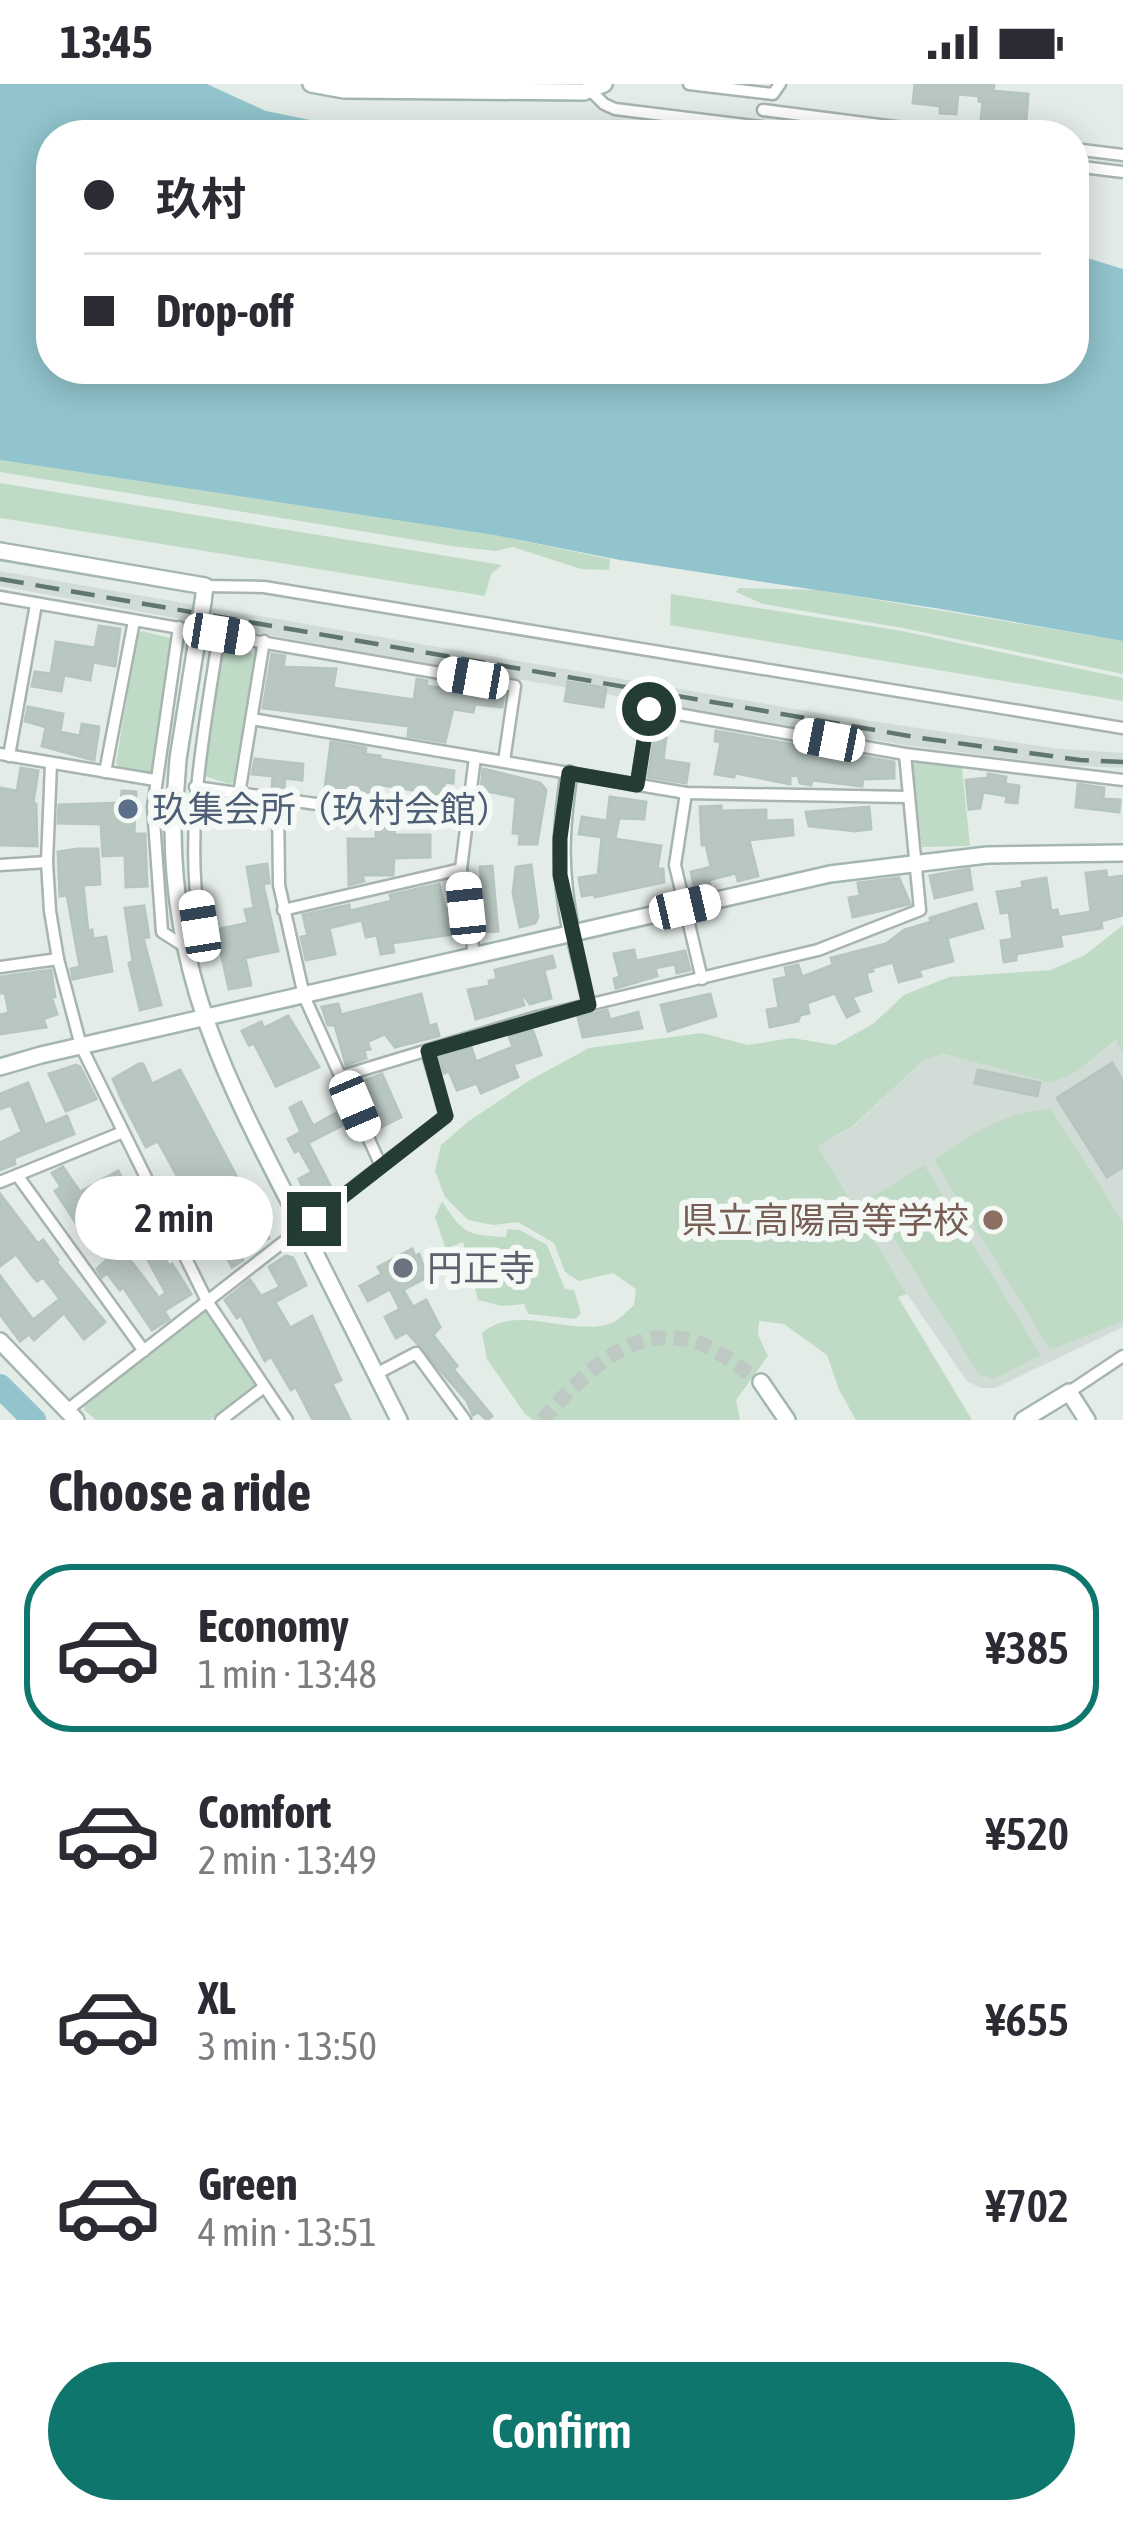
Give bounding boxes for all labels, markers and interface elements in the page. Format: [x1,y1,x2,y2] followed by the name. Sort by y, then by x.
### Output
[60,16,153,68] text: 13:45
[156,173,246,225] text: 玖村
[156,285,294,337] text: Drop-off
[181,611,257,657] car
[434,654,512,702] car
[622,682,676,736] route start
[790,715,868,765] car
[152,788,512,830] place label: 玖集会所（玖村会館）
[115,796,141,822] marker: 玖集会所（玖村会館）
[444,870,488,946] car
[646,881,724,933] car
[177,888,223,964] car
[324,1066,386,1146] car
[74,1177,272,1261] callout: 2 min
[287,1192,341,1246] route end
[134,1196,214,1240] text: 2 min
[681,1199,969,1241] place label: 県立高陽高等学校
[980,1207,1006,1233] marker: 県立高陽高等学校
[427,1247,535,1289] place label: 円正寺
[390,1255,416,1281] marker: 円正寺
[48,1461,311,1522] text: Choose a ride
[54,1594,162,1702] icon: car
[198,1600,349,1652] text: Economy
[986,1622,1069,1674] text: ¥385
[198,1652,377,1696] text: 1 min · 13:48
[54,1780,162,1888] icon: car
[198,1786,331,1838] text: Comfort
[986,1808,1069,1860] text: ¥520
[198,1838,377,1882] text: 2 min · 13:49
[54,1966,162,2074] icon: car
[198,1972,236,2024] text: XL
[986,1994,1069,2046] text: ¥655
[198,2024,377,2068] text: 3 min · 13:50
[54,2152,162,2260] icon: car
[198,2158,298,2210] text: Green
[986,2180,1069,2232] text: ¥702
[198,2210,377,2254] text: 4 min · 13:51
[48,2362,1075,2500] button: Confirm

